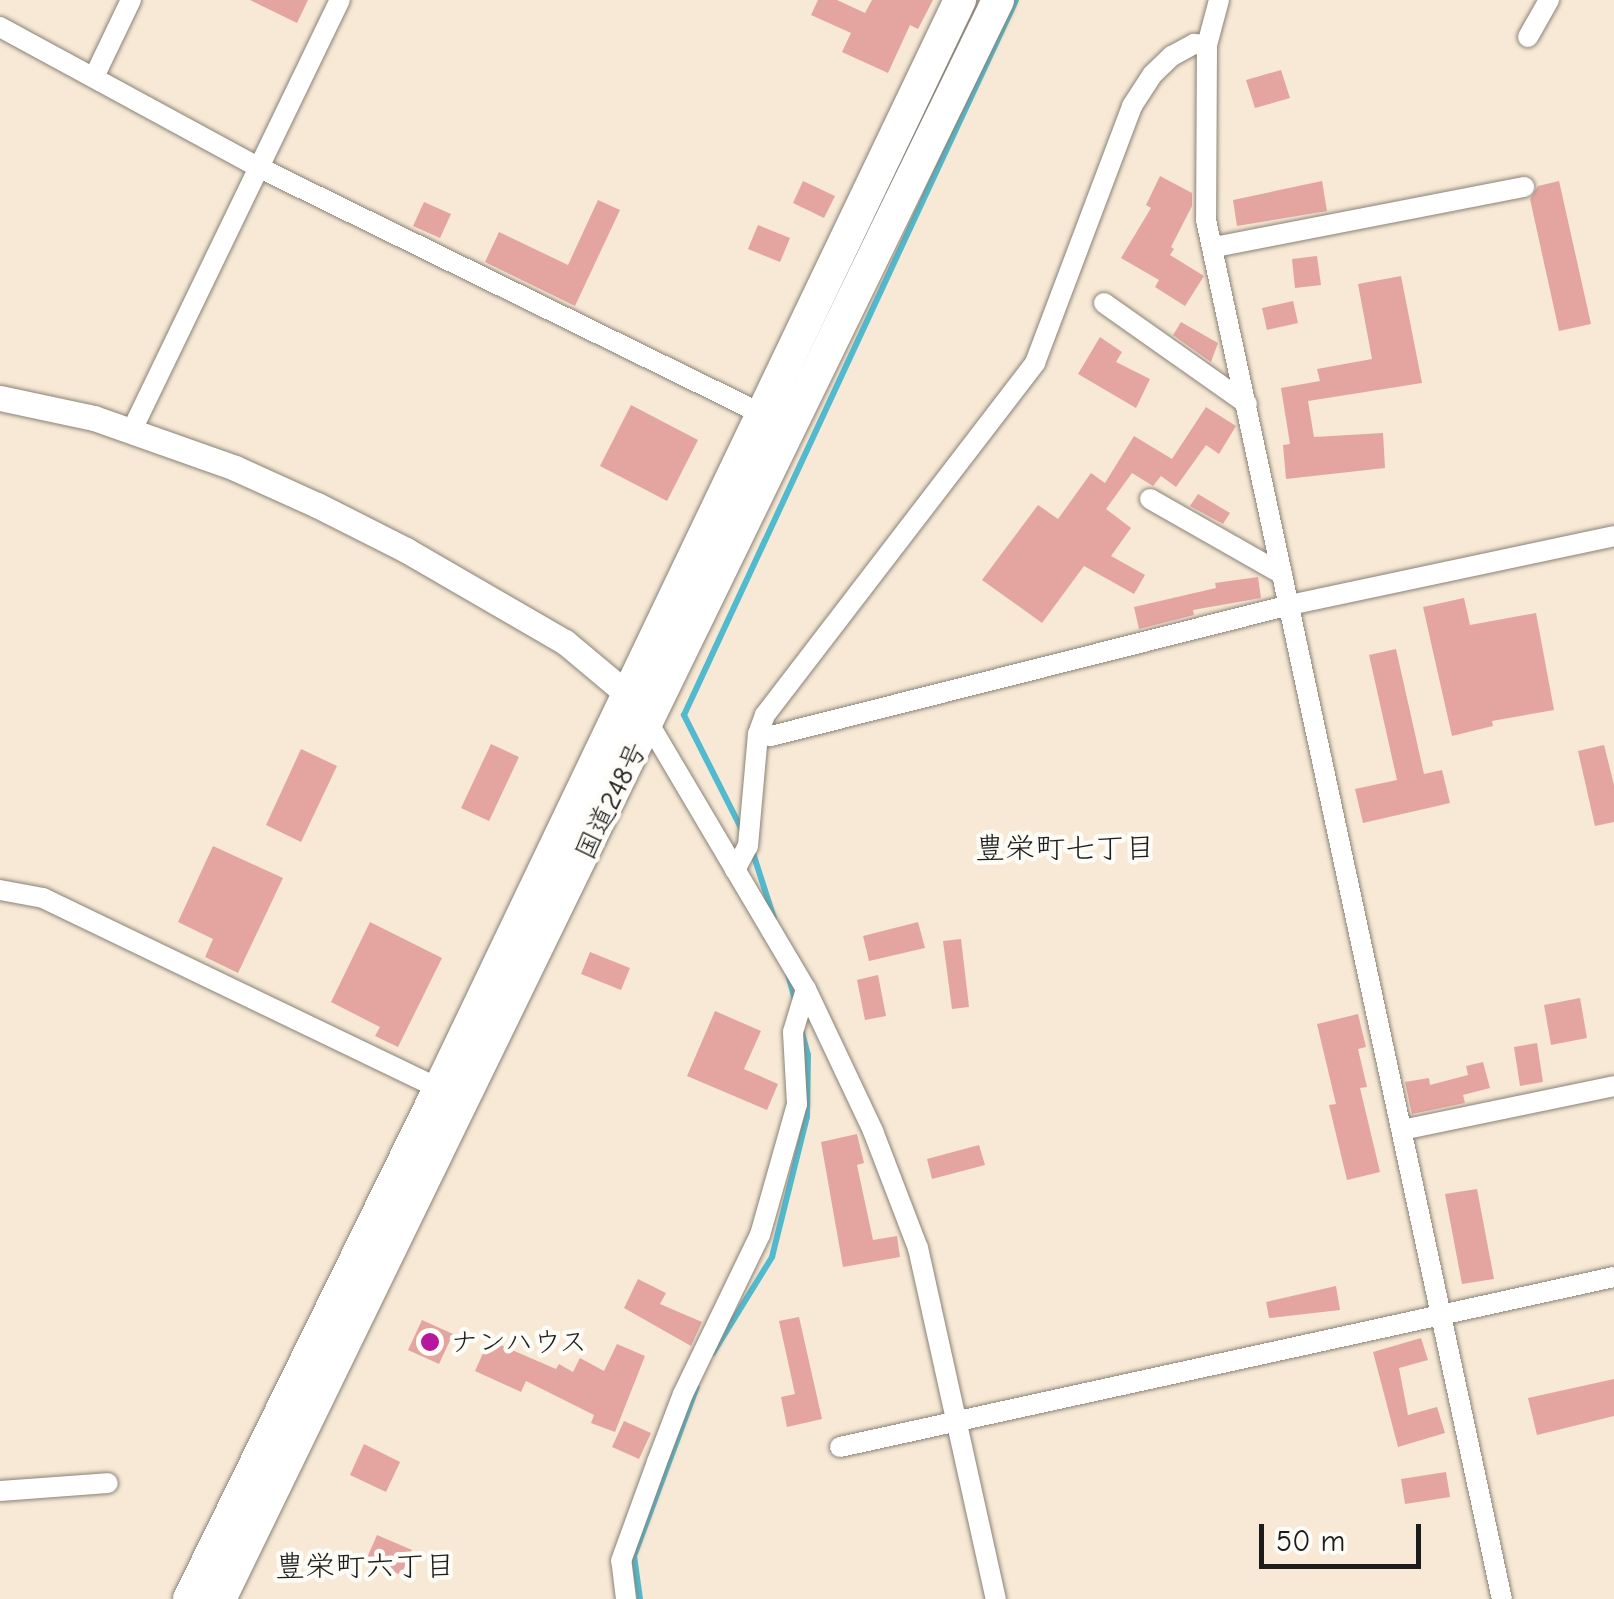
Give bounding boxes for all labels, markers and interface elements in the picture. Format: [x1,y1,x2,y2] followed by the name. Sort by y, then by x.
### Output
[568,737,654,865] street label: 国道248号
[975,831,1155,867] district label: 豊栄町七丁目
[450,1325,590,1359] place label: ナンハウス
[419,1331,441,1353] marker: ナンハウス
[1264,1504,1426,1566] scale bar
[1276,1524,1345,1559] text: 50 m
[275,1549,455,1585] district label: 豊栄町六丁目

